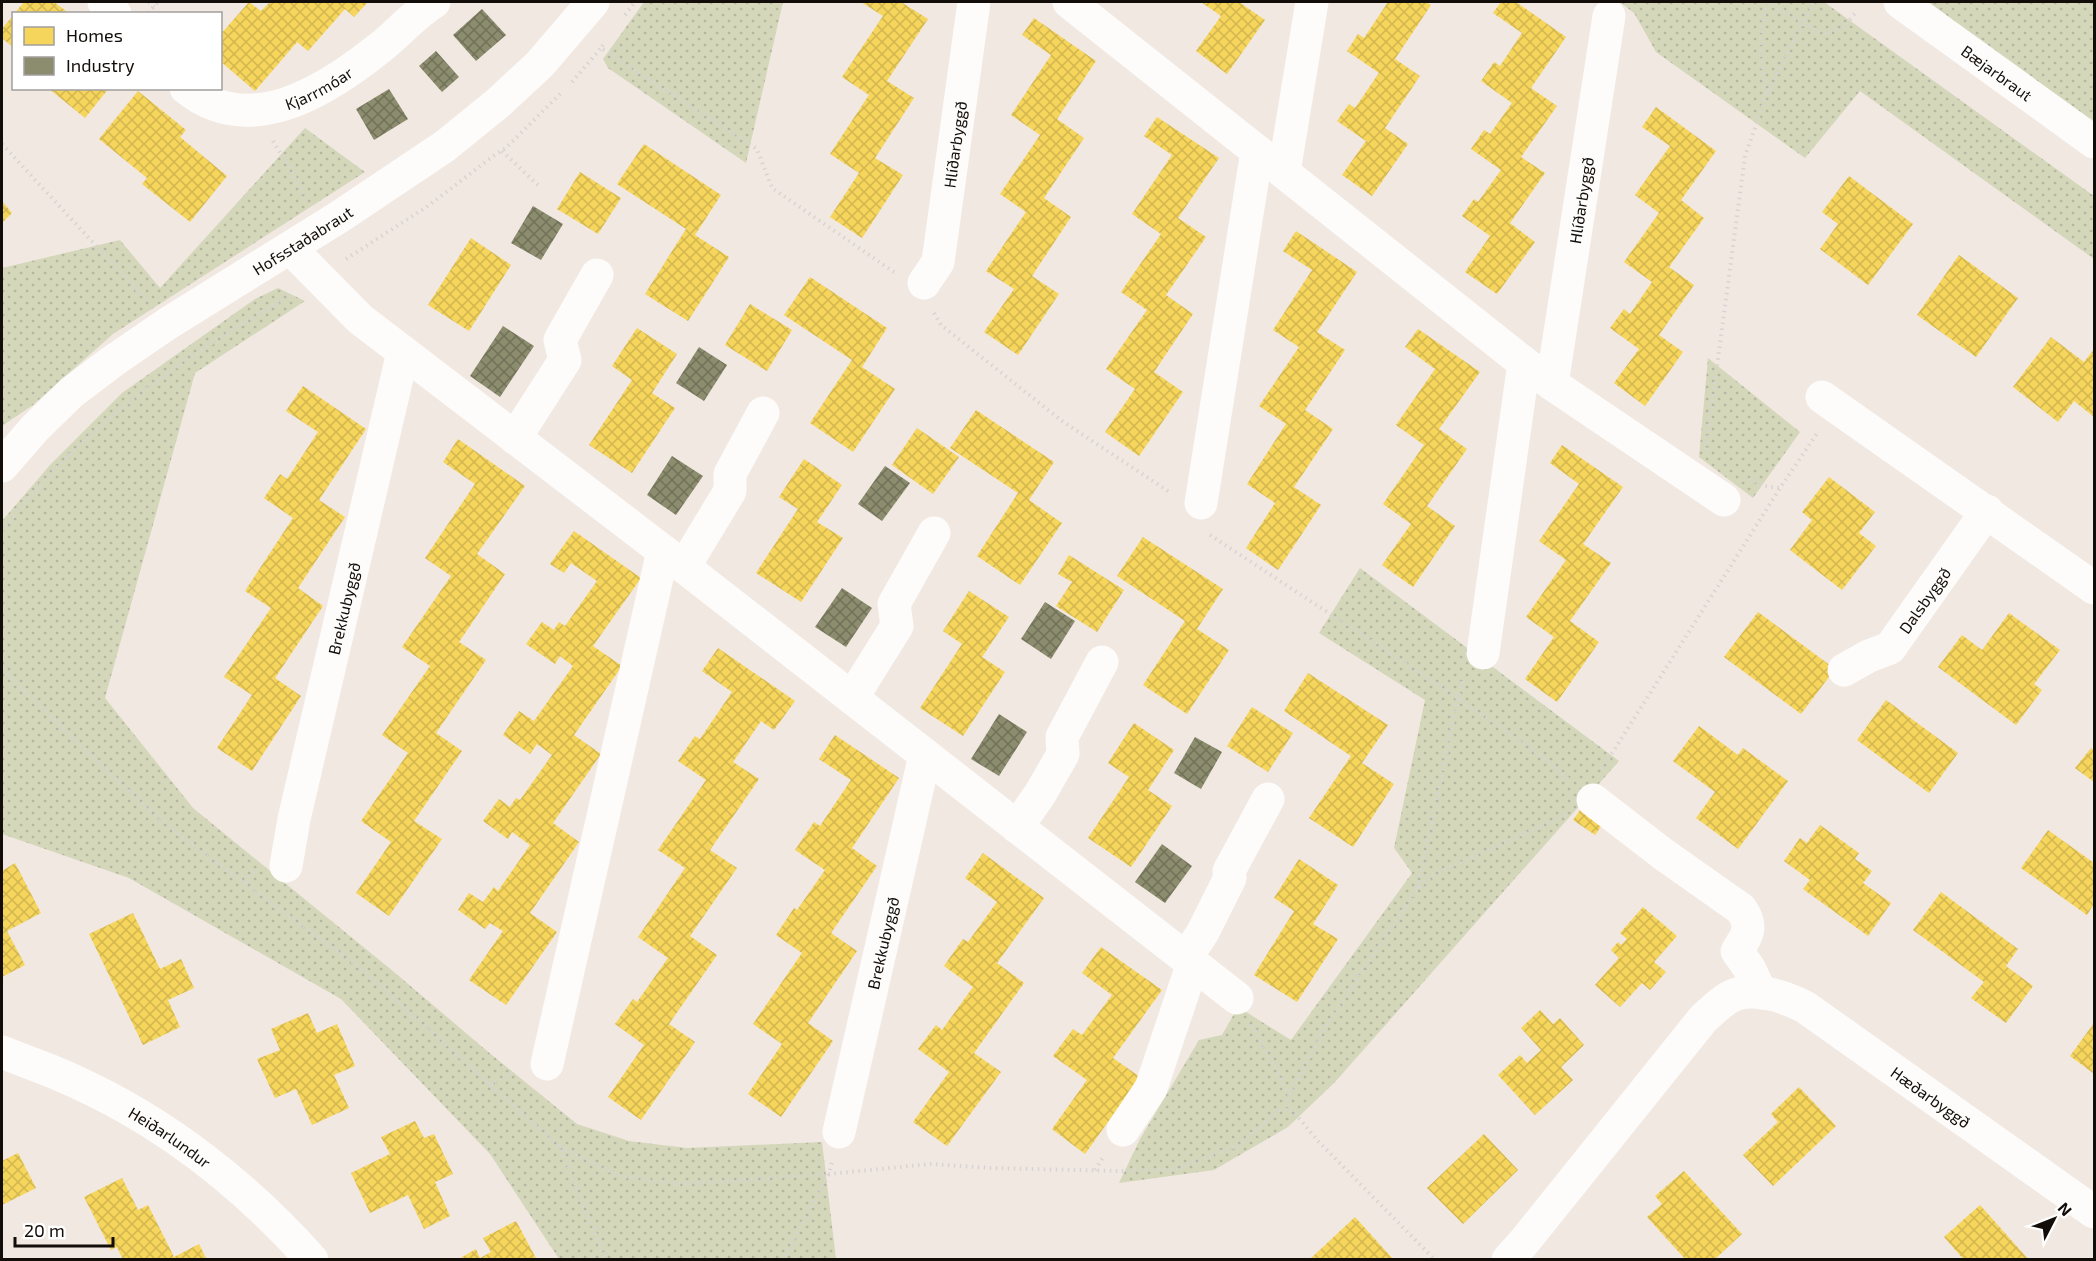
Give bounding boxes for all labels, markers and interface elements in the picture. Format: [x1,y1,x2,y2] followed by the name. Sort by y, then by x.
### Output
[12,12,222,90] legend
[66,24,123,46] text: Homes
[1958,40,2036,104] street label: Bæjarbraut
[66,54,135,76] text: Industry
[282,62,356,113] street label: Kjarrmóar
[939,100,970,189] street label: Hlíðarbyggð
[1564,155,1597,245] street label: Hlíðarbyggð
[249,201,356,278] street label: Hofsstaðabraut
[323,560,363,656] street label: Brekkubyggð
[1894,563,1954,637] street label: Dalsbyggð
[862,895,902,991] street label: Brekkubyggð
[1888,1062,1975,1131] street label: Hæðarbyggð
[126,1102,216,1171] street label: Heiðarlundur
[2024,1189,2084,1249] north arrow
[2055,1198,2076,1219] text: N
[15,1210,112,1248] scale bar
[24,1219,65,1241] text: 20 m

